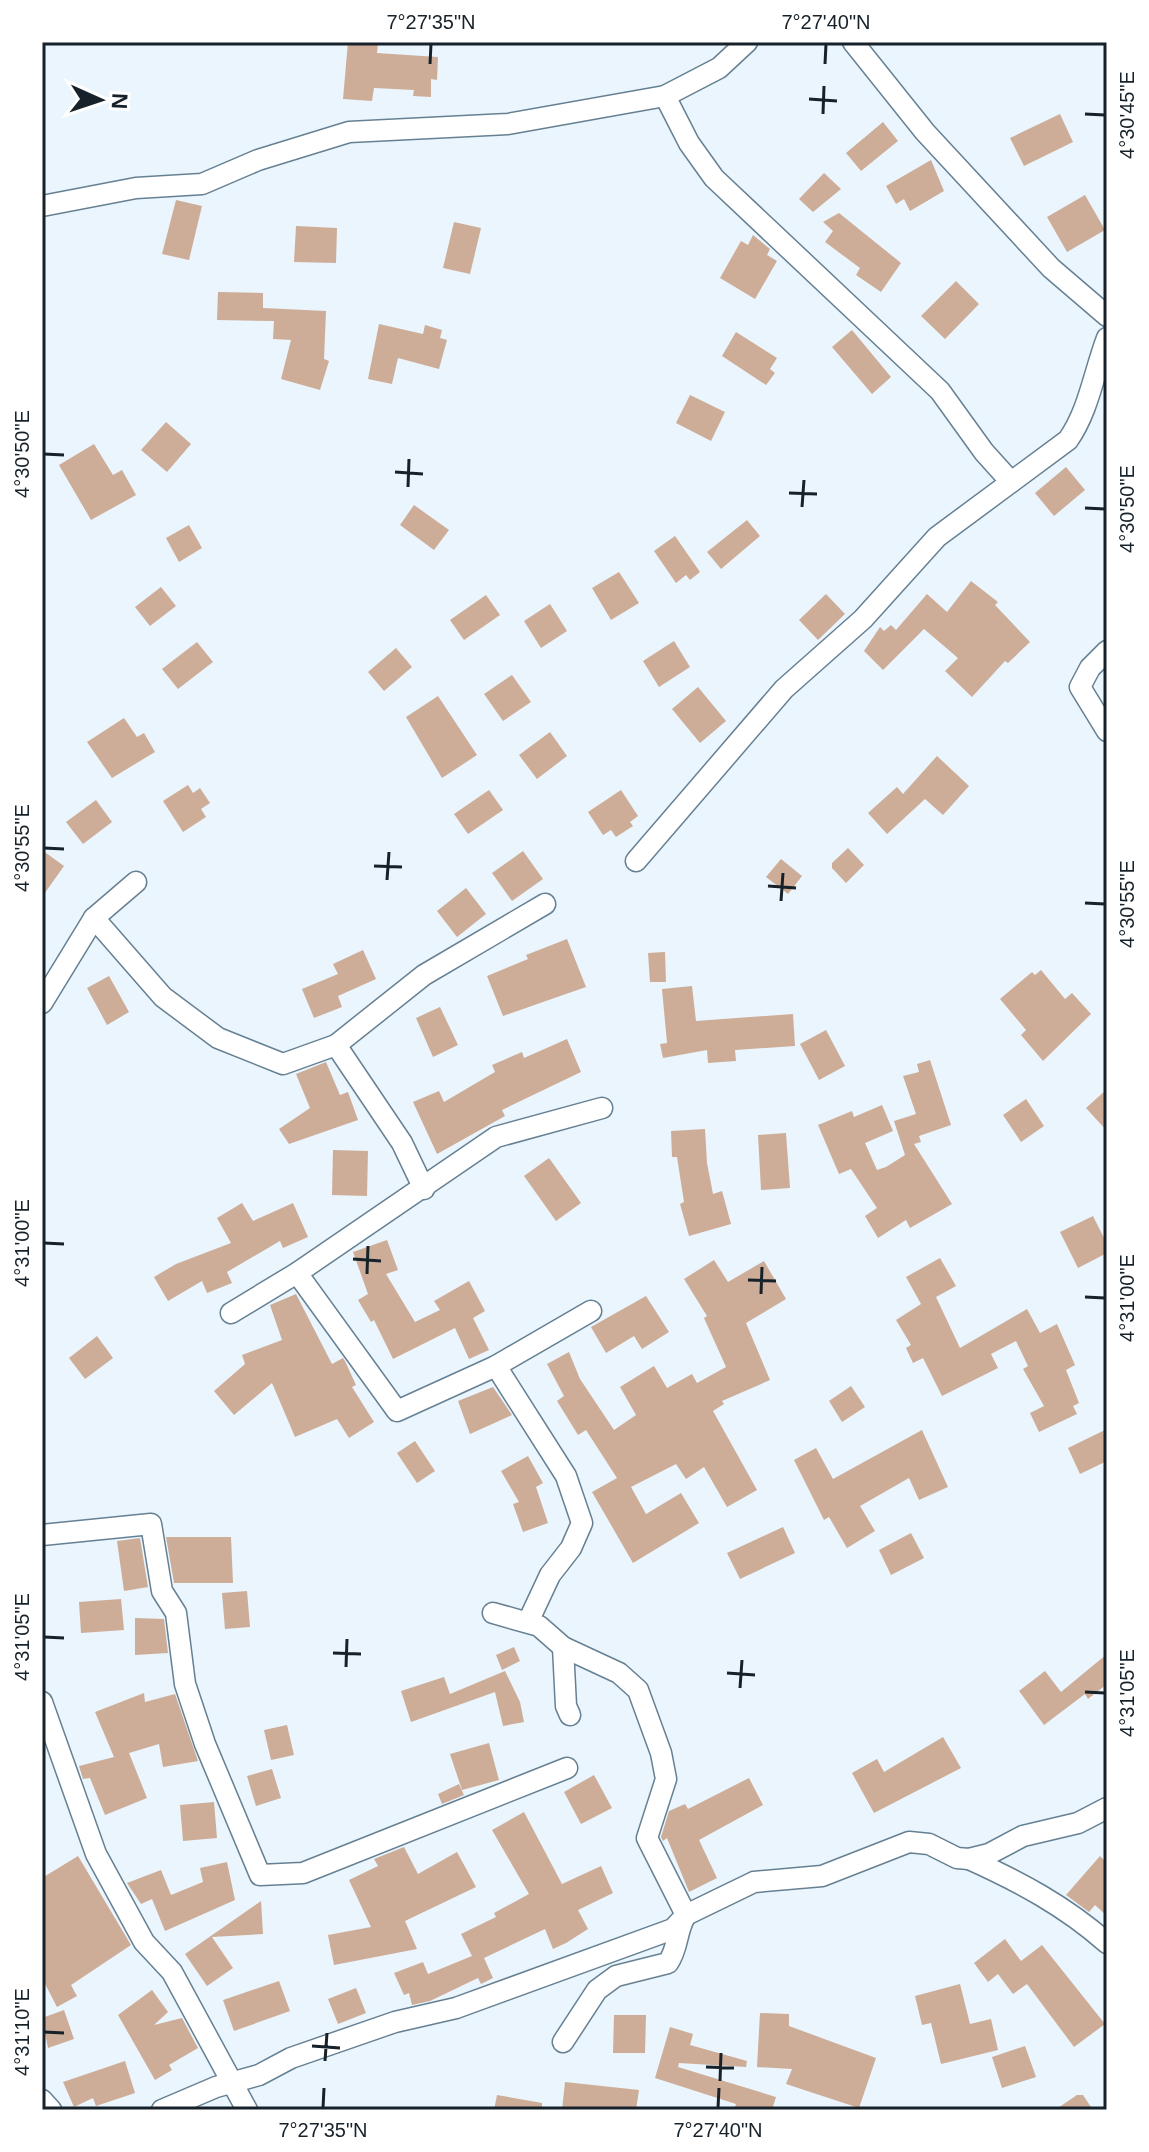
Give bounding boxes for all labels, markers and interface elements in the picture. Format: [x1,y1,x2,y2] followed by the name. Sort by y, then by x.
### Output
[387,11,475,33] text: 7°27'35"N
[782,11,870,33] text: 7°27'40"N
[60,60,140,140] north arrow
[1116,71,1138,159] text: 4°30'45"E
[107,92,132,110] text: N
[11,410,33,498] text: 4°30'50"E
[1116,465,1138,553] text: 4°30'50"E
[11,804,33,892] text: 4°30'55"E
[1116,860,1138,948] text: 4°30'55"E
[11,1199,33,1287] text: 4°31'00"E
[1116,1254,1138,1342] text: 4°31'00"E
[11,1593,33,1681] text: 4°31'05"E
[1116,1649,1138,1737] text: 4°31'05"E
[11,1988,33,2076] text: 4°31'10"E
[279,2119,367,2141] text: 7°27'35"N
[674,2119,762,2141] text: 7°27'40"N

